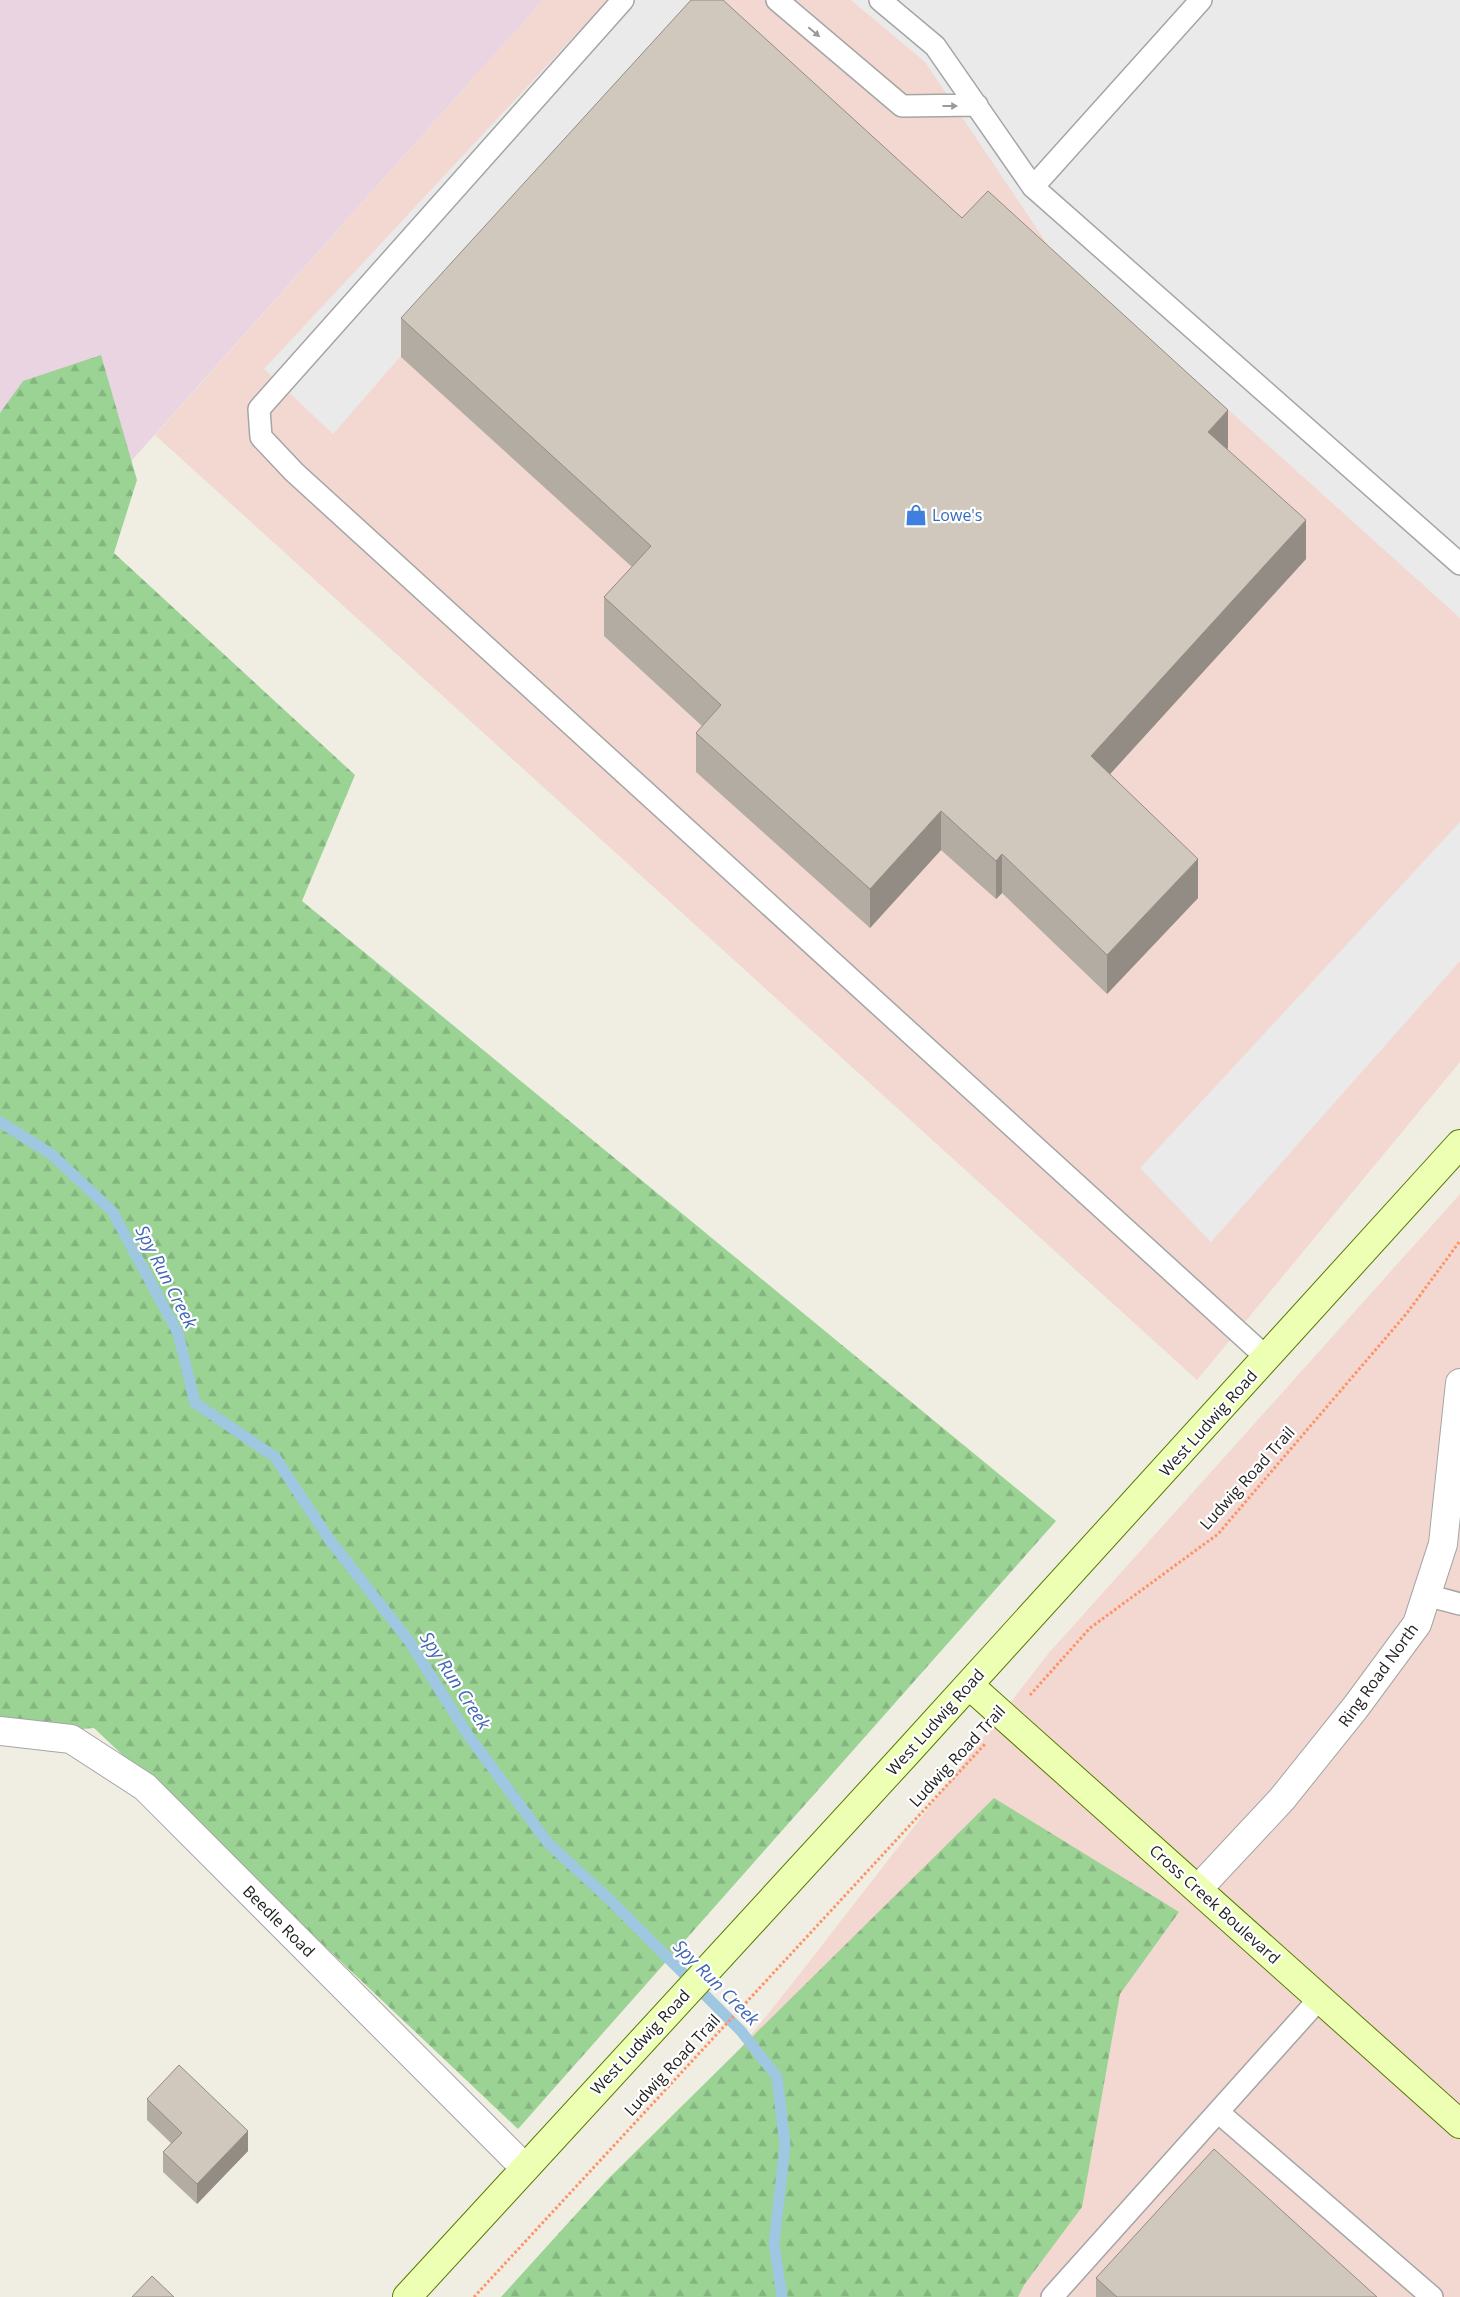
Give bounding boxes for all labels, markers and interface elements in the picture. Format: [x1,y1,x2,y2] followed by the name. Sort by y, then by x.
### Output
[808,26,821,37] one-way arrow
[942,101,958,109] one-way arrow
[903,502,929,528] shop icon: Lowe's
[932,504,983,526] place label: Lowe's
[131,1221,204,1333] water label: Spy Run Creek
[1154,1365,1262,1481] street label: West Ludwig Road
[1195,1422,1299,1534] street label: Ludwig Road Trail
[1333,1619,1423,1731] street label: Ring Road North
[415,1627,497,1735] water label: Spy Run Creek
[881,1664,989,1780] street label: West Ludwig Road
[904,1700,1010,1812] street label: Ludwig Road Trail
[1145,1839,1285,1969] street label: Cross Creek Boulevard
[238,1880,320,1962] street label: Beedle Road
[668,1934,766,2031] water label: Spy Run Creek
[585,1985,695,2099] street label: West Ludwig Road
[619,2009,725,2121] street label: Ludwig Road Trail

